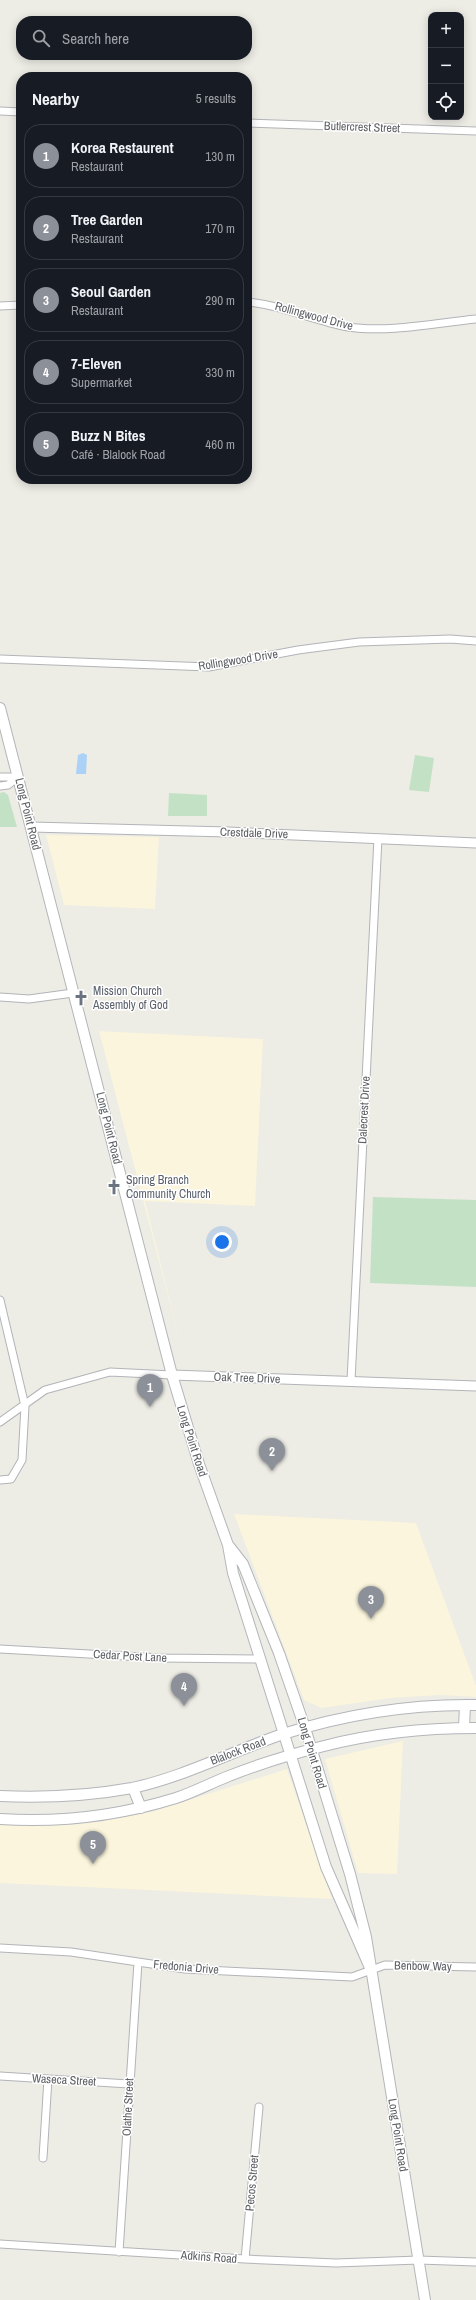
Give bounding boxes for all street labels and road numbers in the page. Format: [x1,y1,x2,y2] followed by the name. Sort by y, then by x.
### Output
[324,118,401,136] street label: Butlercrest Street
[273,298,355,334] street label: Rollingwood Drive
[197,646,279,674] street label: Rollingwood Drive
[11,776,45,852] street label: Long Point Road
[220,824,288,842] street label: Crestdale Drive
[354,1076,374,1144] street label: Dalecrest Drive
[92,1090,126,1166] street label: Long Point Road
[213,1369,281,1387] street label: Oak Tree Drive
[173,1403,211,1479] street label: Long Point Road
[93,1646,167,1666] street label: Cedar Post Lane
[294,1715,330,1791] street label: Long Point Road
[208,1733,268,1769] street label: Blalock Road
[153,1956,219,1978] street label: Fredonia Drive
[394,1957,452,1975] street label: Benbow Way
[32,2070,97,2090] street label: Waseca Street
[118,2077,138,2136] street label: Olathe Street
[384,2097,412,2173] street label: Long Point Road
[242,2154,262,2212] street label: Pecos Street
[179,2247,238,2267] street label: Adkins Road

